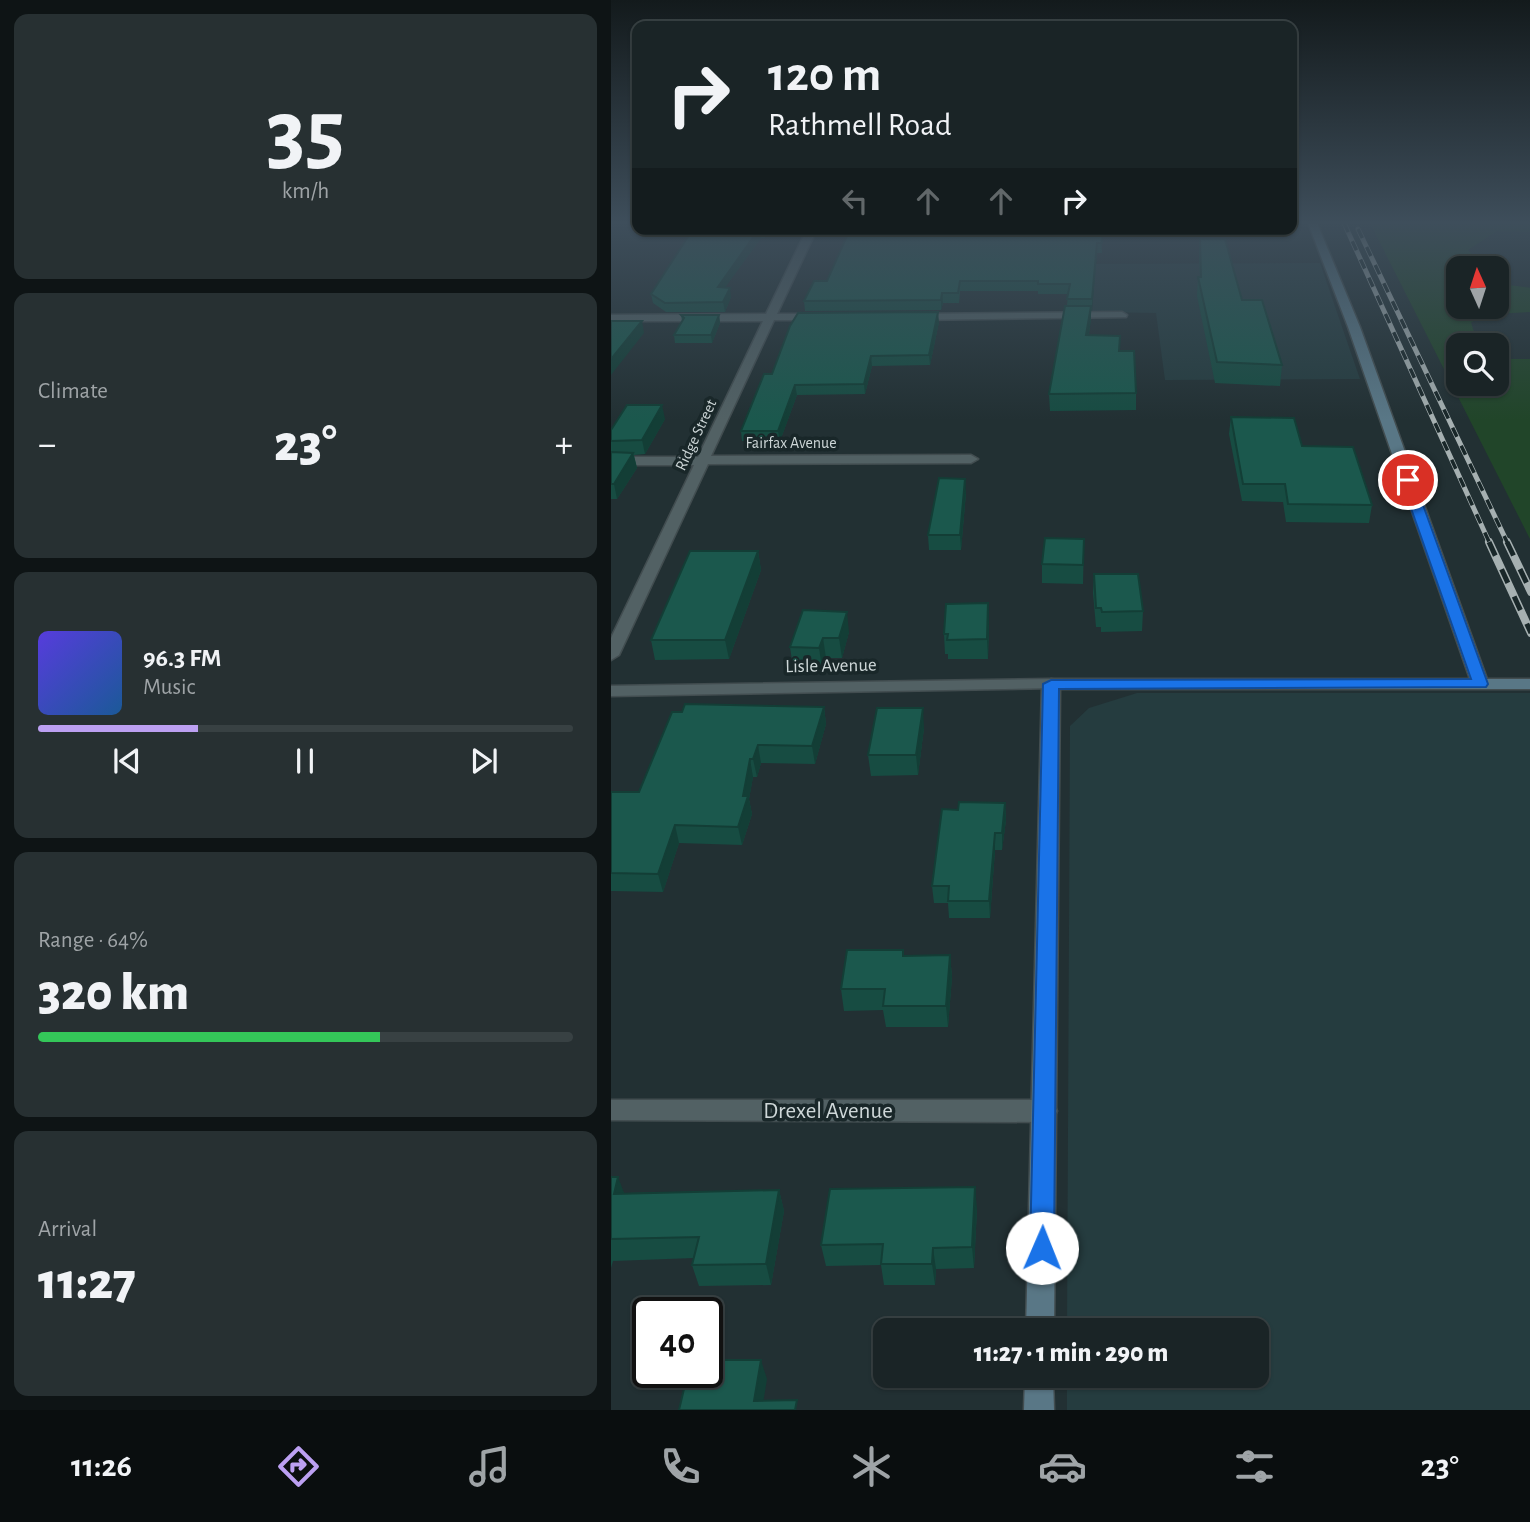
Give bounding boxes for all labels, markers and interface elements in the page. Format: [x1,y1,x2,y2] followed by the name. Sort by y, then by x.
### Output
[653,49,744,140] icon: right
[768,51,881,100] text: 120 m
[266,87,345,178] text: 35
[768,109,952,141] text: Rathmell Road
[282,180,329,203] text: km/h
[836,182,874,220] icon: left
[909,182,947,220] icon: ahead
[982,182,1020,220] icon: ahead
[1055,182,1093,220] icon: right
[1446,256,1509,318] north arrow
[1446,256,1509,396] map controls
[1446,333,1509,396] button: search
[38,380,108,403] text: Climate
[673,397,719,473] street label: Ridge Street
[274,418,337,470] text: 23°
[38,426,56,464] text: −
[555,426,573,464] text: +
[745,435,837,451] street label: Fairfax Avenue
[1378,450,1438,510] pin
[1389,461,1427,499] icon: arrive
[143,645,222,671] text: 96.3 FM
[785,656,877,676] street label: Lisle Avenue
[143,676,195,699] text: Music
[108,742,146,780] icon: previous
[286,742,324,780] icon: pause
[465,742,503,780] icon: next
[38,929,148,952] text: Range · 64%
[38,967,189,1019] text: 320 km
[763,1100,893,1123] street label: Drexel Avenue
[1005,1211,1079,1285] position arrow
[38,1218,97,1241] text: Arrival
[38,1256,136,1308] text: 11:27
[632,1297,723,1388] speed limit sign: 40
[974,1340,1168,1366] text: 11:27 · 1 min · 290 m
[274,1442,323,1491] icon: directions
[465,1442,514,1491] icon: music
[656,1442,705,1491] icon: phone
[847,1442,896,1491] icon: climate
[1038,1442,1087,1491] icon: car
[1230,1442,1279,1491] icon: filters
[71,1450,132,1482] text: 11:26
[1421,1450,1459,1482] text: 23°

